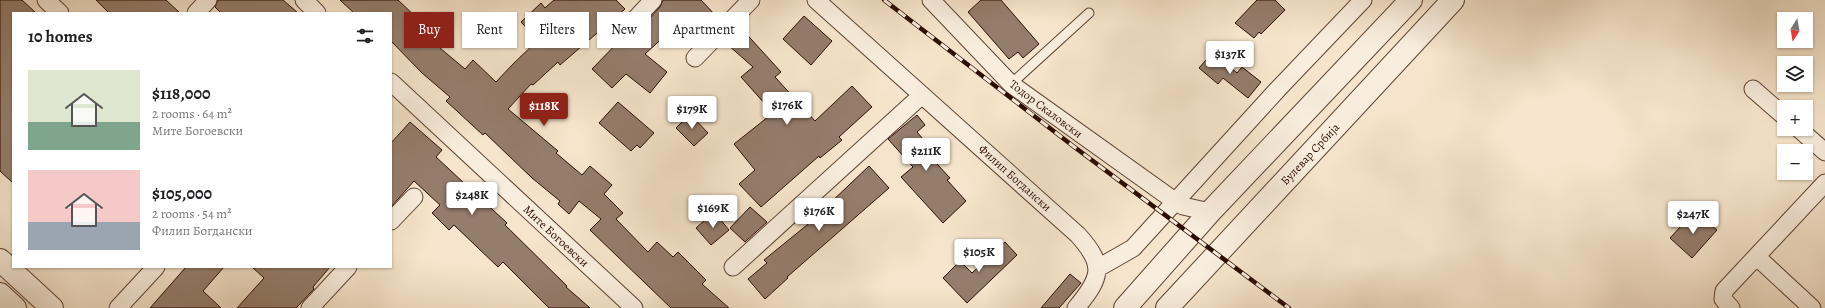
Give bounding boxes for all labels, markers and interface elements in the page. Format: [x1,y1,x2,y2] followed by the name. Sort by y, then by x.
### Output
[404,12,454,48] chip: Buy
[462,12,517,48] chip: Rent
[525,12,589,48] chip: Filters
[597,12,651,48] chip: New
[659,12,749,48] chip: Apartment
[1777,12,1813,48] north arrow
[1777,12,1813,180] map controls
[28,25,93,48] text: 10 homes
[354,25,376,47] icon: filters
[1202,41,1258,75] pin: $137K
[1215,45,1245,62] text: $137K
[1777,56,1813,92] button: layers
[1006,76,1086,142] street label: Тодор Скаловски
[152,82,210,105] text: $118,000
[60,86,108,134] icon: home
[759,92,815,126] pin: $176K
[516,93,572,127] pin: $118K
[664,96,720,130] pin: $179K
[772,96,802,113] text: $176K
[529,97,559,114] text: $118K
[677,100,707,117] text: $179K
[1777,100,1813,136] button: +
[152,105,232,122] text: 2 rooms · 64 m²
[1277,119,1343,189] street label: Булевар Србија
[152,122,243,139] text: Мите Богоевски
[898,138,954,172] pin: $211K
[975,141,1055,215] street label: Филип Богдански
[911,142,941,159] text: $211K
[1777,144,1813,180] button: −
[152,182,212,205] text: $105,000
[444,182,500,216] pin: $248K
[60,186,108,234] icon: home
[455,186,489,203] text: $248K
[685,195,741,229] pin: $169K
[791,198,847,232] pin: $176K
[697,199,729,216] text: $169K
[520,201,592,271] street label: Мите Богоевски
[1665,201,1721,235] pin: $247K
[804,202,834,219] text: $176K
[152,205,231,222] text: 2 rooms · 54 m²
[1677,205,1709,222] text: $247K
[152,222,253,239] text: Филип Богдански
[951,239,1007,273] pin: $105K
[963,243,995,260] text: $105K

